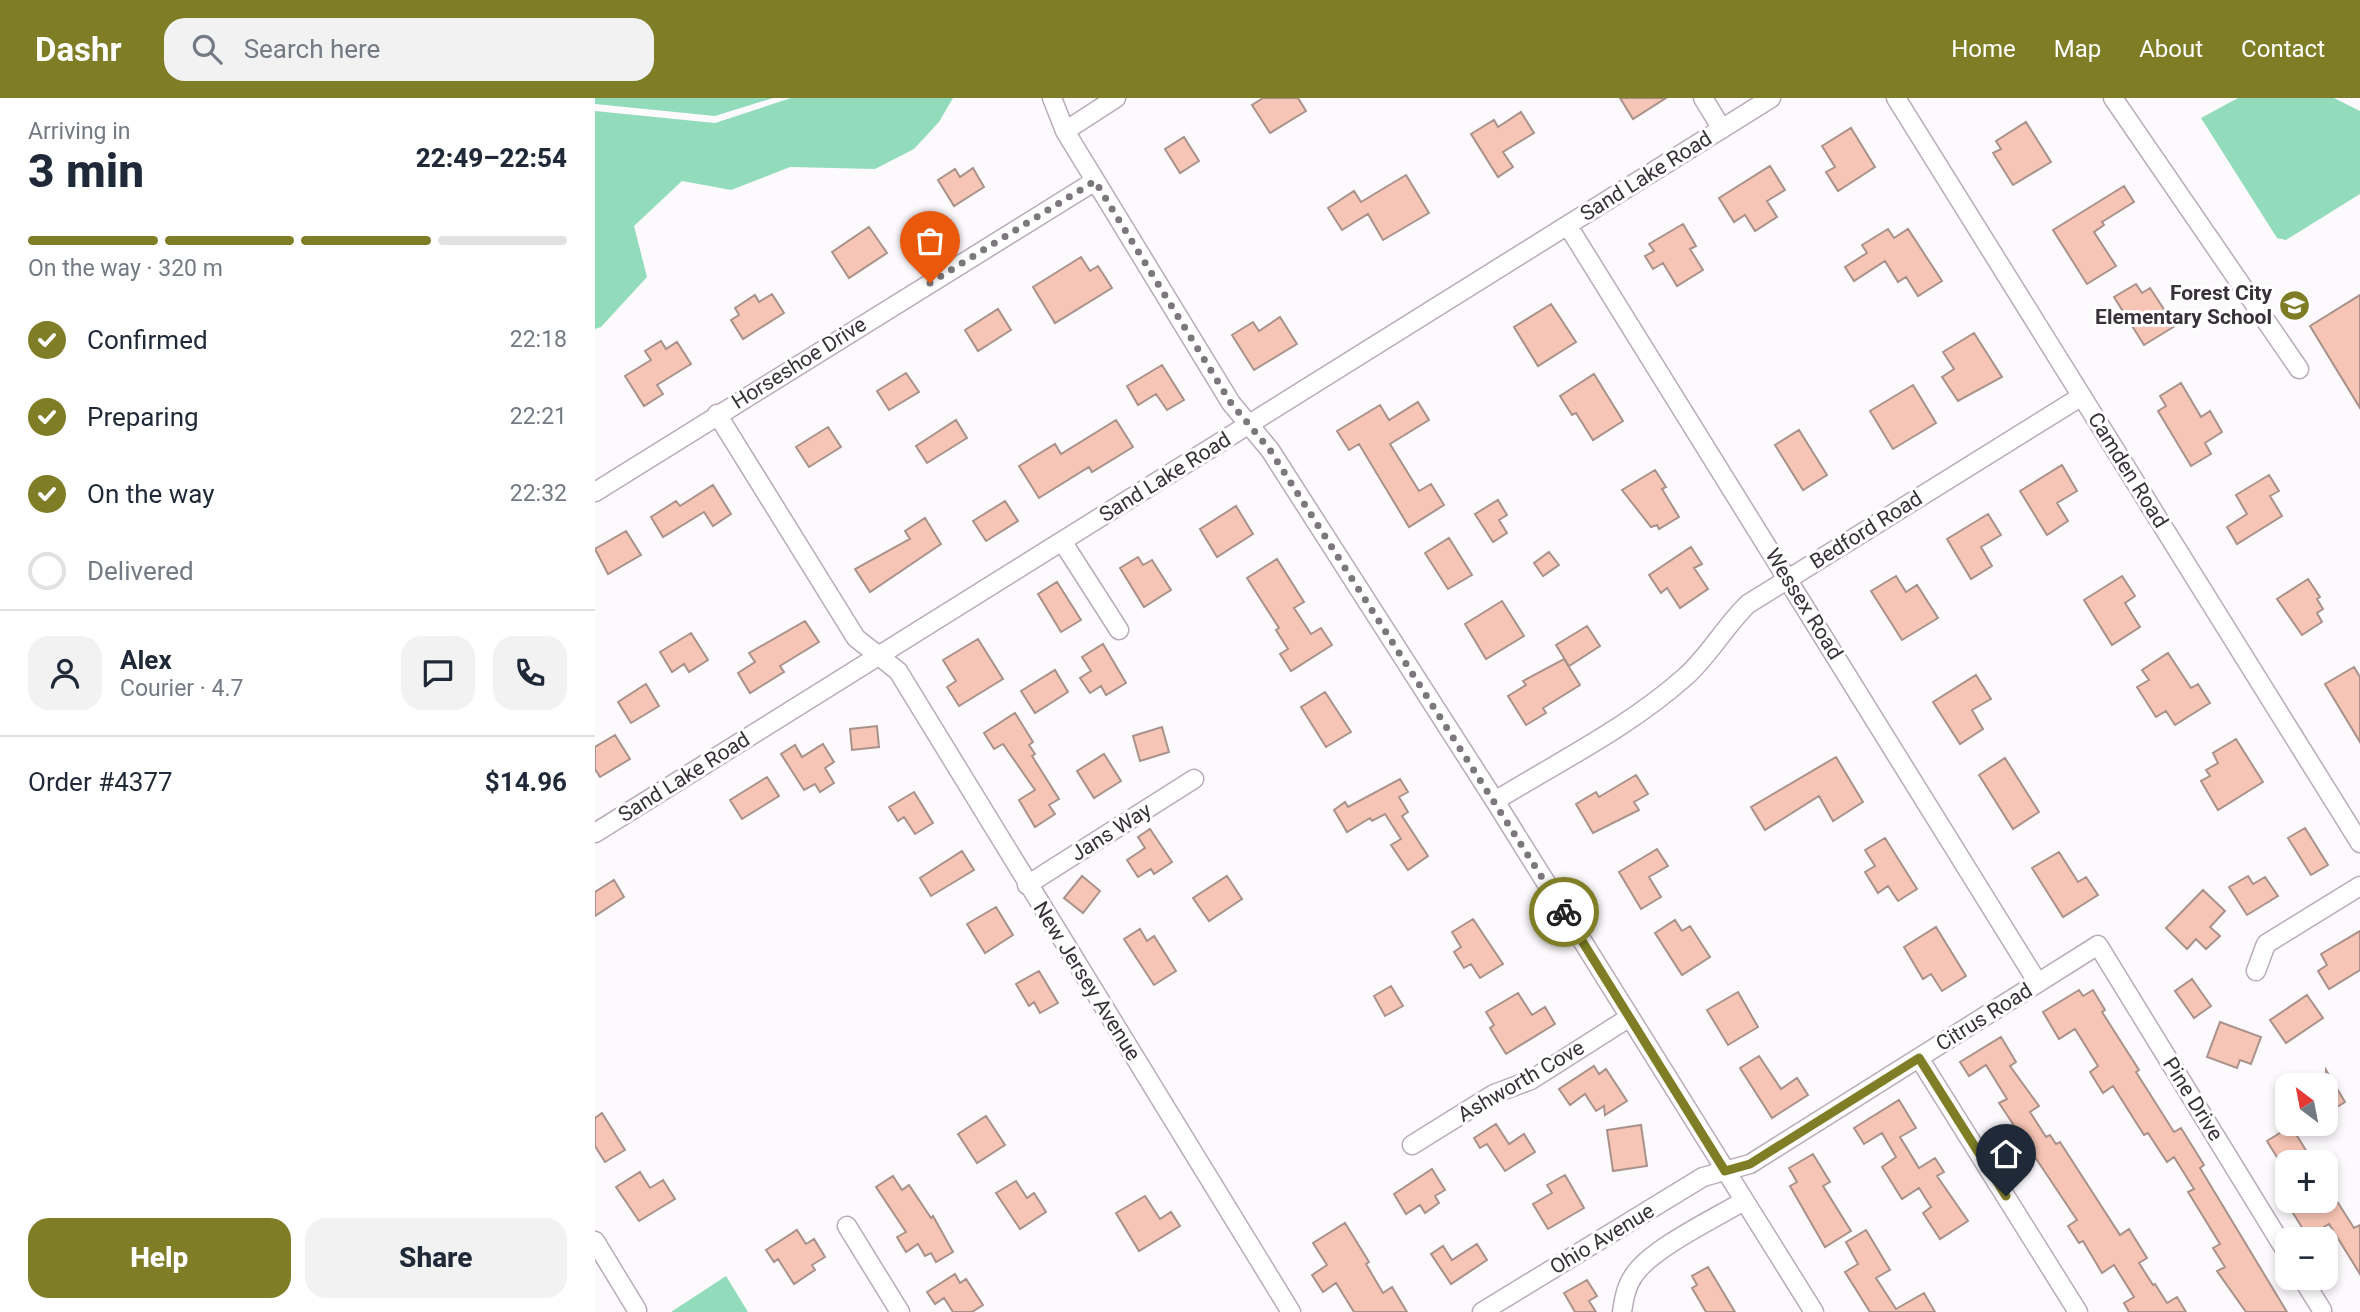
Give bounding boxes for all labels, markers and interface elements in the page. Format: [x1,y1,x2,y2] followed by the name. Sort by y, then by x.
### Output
[164,18,654,81] search box
[35,30,122,69] text: Dashr
[188,30,226,68] icon: search
[244,34,380,64] text: Search here
[1951,35,2016,63] text: Home
[2054,35,2101,63] text: Map
[2139,35,2203,63] text: About
[2241,35,2325,63] text: Contact
[28,118,131,145] text: Arriving in
[1576,126,1716,226] street label: Sand Lake Road
[416,143,567,173] text: 22:49–22:54
[28,144,144,198] text: 3 min
[900,211,960,283] pin
[911,222,949,260] icon: bag
[28,255,223,282] text: On the way · 320 m
[2095,281,2272,329] place label: Forest City Elementary School
[2278,288,2312,322] school or university icon: Forest City Elementary School
[727,312,871,414] street label: Horseshoe Drive
[28,321,66,359] icon: check
[87,325,208,355] text: Confirmed
[510,326,567,353] text: 22:18
[28,398,66,436] icon: check
[87,402,199,432] text: Preparing
[510,403,567,430] text: 22:21
[2083,408,2173,532] street label: Camden Road
[1095,427,1235,527] street label: Sand Lake Road
[28,475,66,513] icon: check
[87,479,215,509] text: On the way
[510,480,567,507] text: 22:32
[1806,486,1926,574] street label: Bedford Road
[1760,544,1848,664] street label: Wessex Road
[87,556,194,586] text: Delivered
[28,636,102,710] button: person
[401,636,475,710] button: chat
[493,636,567,710] button: phone
[120,645,172,675] text: Alex
[120,675,243,702] text: Courier · 4.7
[614,727,754,827] street label: Sand Lake Road
[28,767,173,797] text: Order #4377
[485,767,567,797] text: $14.96
[1066,798,1156,866] street label: Jans Way
[1529,877,1599,947] courier
[1545,893,1583,931] icon: bike
[1028,897,1146,1065] street label: New Jersey Avenue
[1932,978,2036,1056] street label: Citrus Road
[1454,1035,1588,1127] street label: Ashworth Cove
[2158,1053,2228,1145] street label: Pine Drive
[2275,1073,2338,1136] north arrow
[2275,1073,2338,1290] map controls
[1976,1124,2036,1196] pin
[1987,1135,2025,1173] icon: home
[2275,1150,2338,1213] button: +
[1546,1199,1658,1279] street label: Ohio Avenue
[28,1218,291,1298] button: Help
[305,1218,567,1298] button: Share
[2275,1227,2338,1290] button: −

